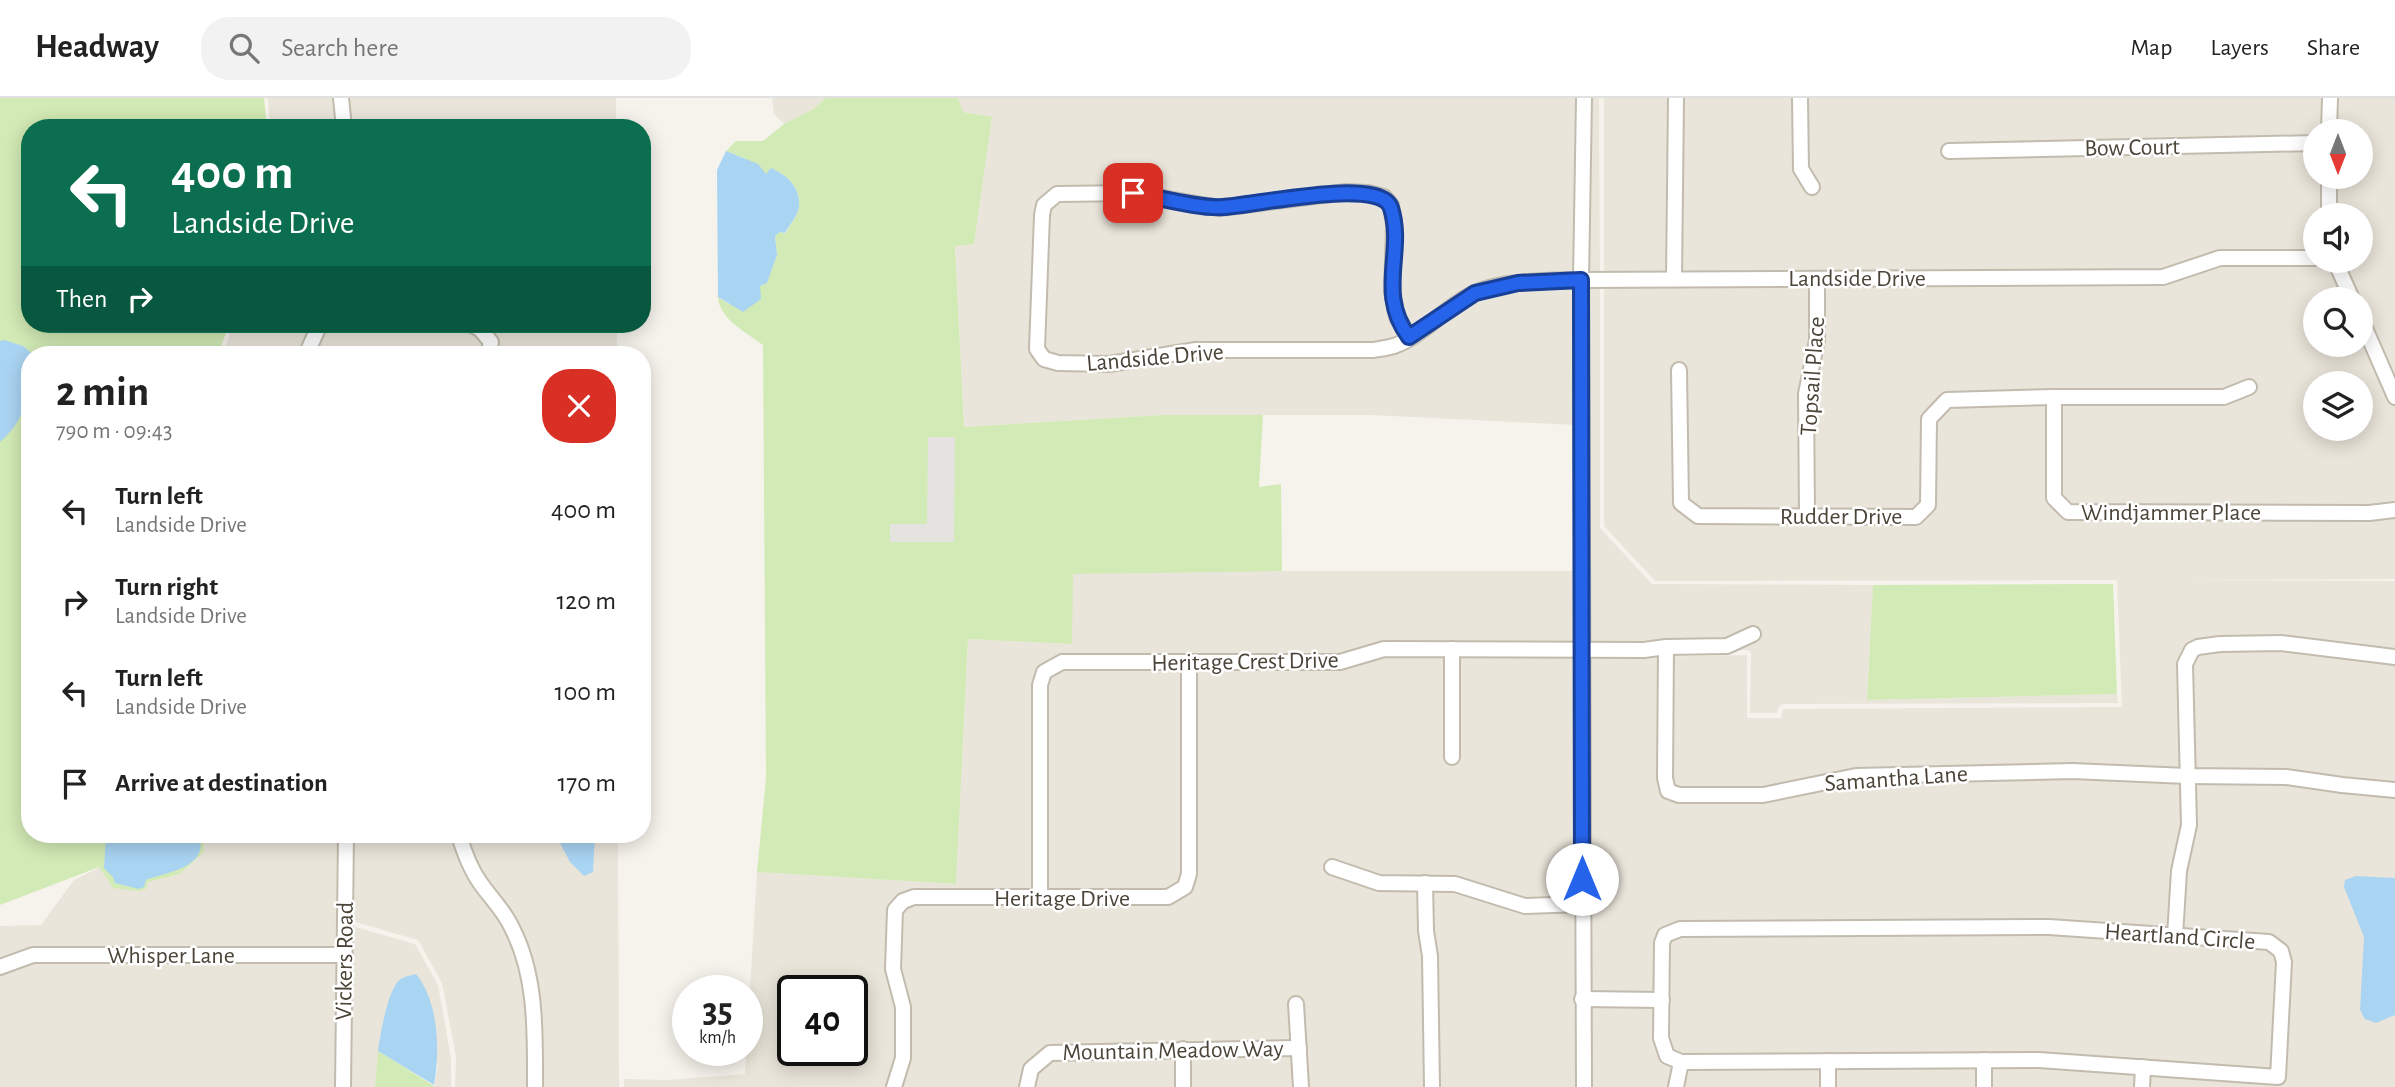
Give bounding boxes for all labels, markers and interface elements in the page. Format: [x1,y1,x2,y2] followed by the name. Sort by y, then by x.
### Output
[201,17,691,80] search box
[225,29,263,67] icon: search
[35,31,159,64] text: Headway
[281,35,399,61] text: Search here
[2130,36,2172,60] text: Map
[2210,36,2269,60] text: Layers
[2307,36,2360,60] text: Share
[2303,119,2373,189] north arrow
[2303,119,2373,441] map controls
[2084,135,2180,161] street label: Bow Court
[56,147,147,238] icon: left
[171,149,294,198] text: 400 m
[1103,163,1163,223] pin
[1114,174,1152,212] icon: arrive
[2303,203,2373,273] button: sound
[171,207,355,239] text: Landside Drive
[1788,267,1926,291] street label: Landside Drive
[121,280,159,318] icon: right
[56,286,107,312] text: Then
[2303,287,2373,357] button: search
[1797,316,1829,437] street label: Topsail Place
[1085,340,1225,376] street label: Landside Drive
[542,369,616,443] button: close
[56,371,149,413] text: 2 min
[2303,371,2373,441] button: layers
[56,420,172,443] text: 790 m · 09:43
[115,483,203,509] text: Turn left
[56,492,94,530] icon: left
[551,497,616,523] text: 400 m
[2081,501,2261,525] street label: Windjammer Place
[1780,505,1902,529] street label: Rudder Drive
[115,514,247,537] text: Landside Drive
[115,574,218,600] text: Turn right
[56,583,94,621] icon: right
[556,588,616,614] text: 120 m
[115,605,247,628] text: Landside Drive
[1151,648,1339,676] street label: Heritage Crest Drive
[115,665,203,691] text: Turn left
[56,674,94,712] icon: left
[555,679,616,705] text: 100 m
[115,696,247,719] text: Landside Drive
[1824,762,1969,796] street label: Samantha Lane
[56,765,94,803] icon: arrive
[115,770,328,796] text: Arrive at destination
[557,770,616,796] text: 170 m
[1545,842,1619,916] position arrow
[994,887,1130,911] street label: Heritage Drive
[332,902,358,1020] street label: Vickers Road
[2104,920,2256,954] street label: Heartland Circle
[107,944,235,968] street label: Whisper Lane
[777,975,868,1066] speed limit sign: 40
[702,994,733,1029] text: 35
[699,1029,736,1047] text: km/h
[1062,1037,1284,1065] street label: Mountain Meadow Way

